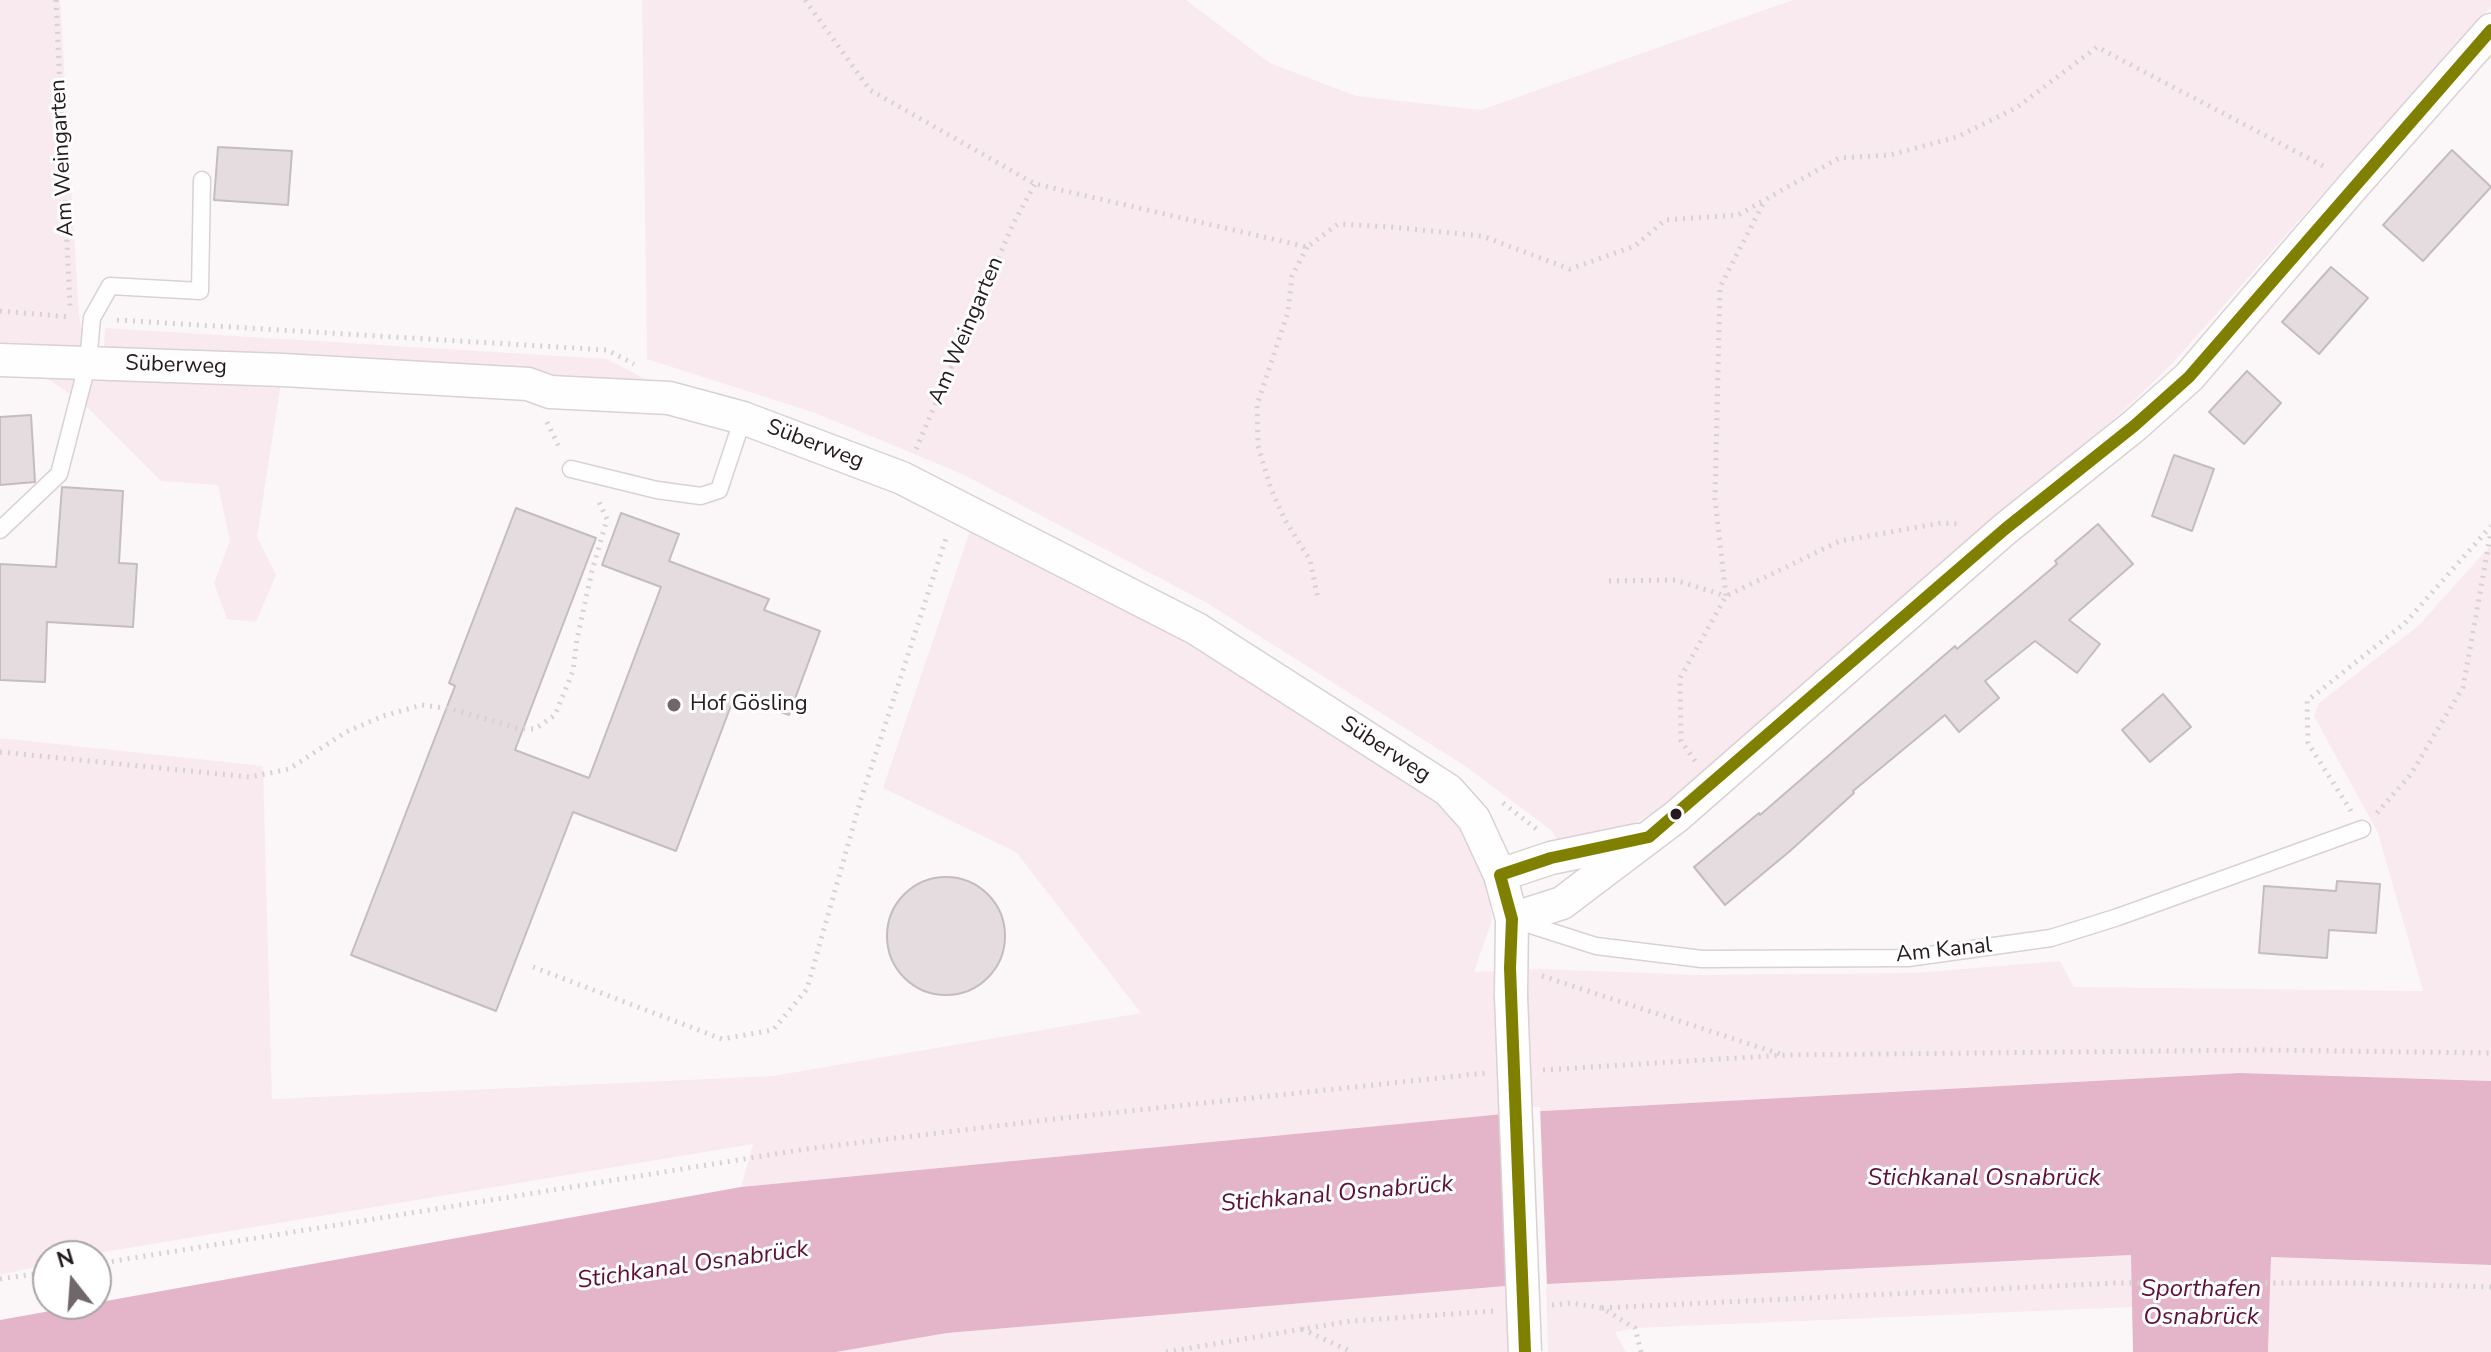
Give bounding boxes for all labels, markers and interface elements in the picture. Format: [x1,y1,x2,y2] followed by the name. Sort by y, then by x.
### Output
[46,79,80,237] street label: Am Weingarten
[924,253,1010,409] street label: Am Weingarten
[125,351,227,381] street label: Süberweg
[763,414,867,476] street label: Süberweg
[690,692,808,718] place label: Hof Gösling
[665,696,683,714] marker: Hof Gösling
[1335,711,1435,789] street label: Süberweg
[1668,806,1684,822] unlabelled marker
[1895,933,1993,969] street label: Am Kanal
[1867,1165,2101,1193] water label: Stichkanal Osnabrück
[1220,1170,1454,1220] water label: Stichkanal Osnabrück
[576,1236,810,1296] water label: Stichkanal Osnabrück
[32,1240,112,1320] north arrow
[53,1242,78,1276] text: N
[2141,1276,2261,1332] water label: Sporthafen Osnabrück

